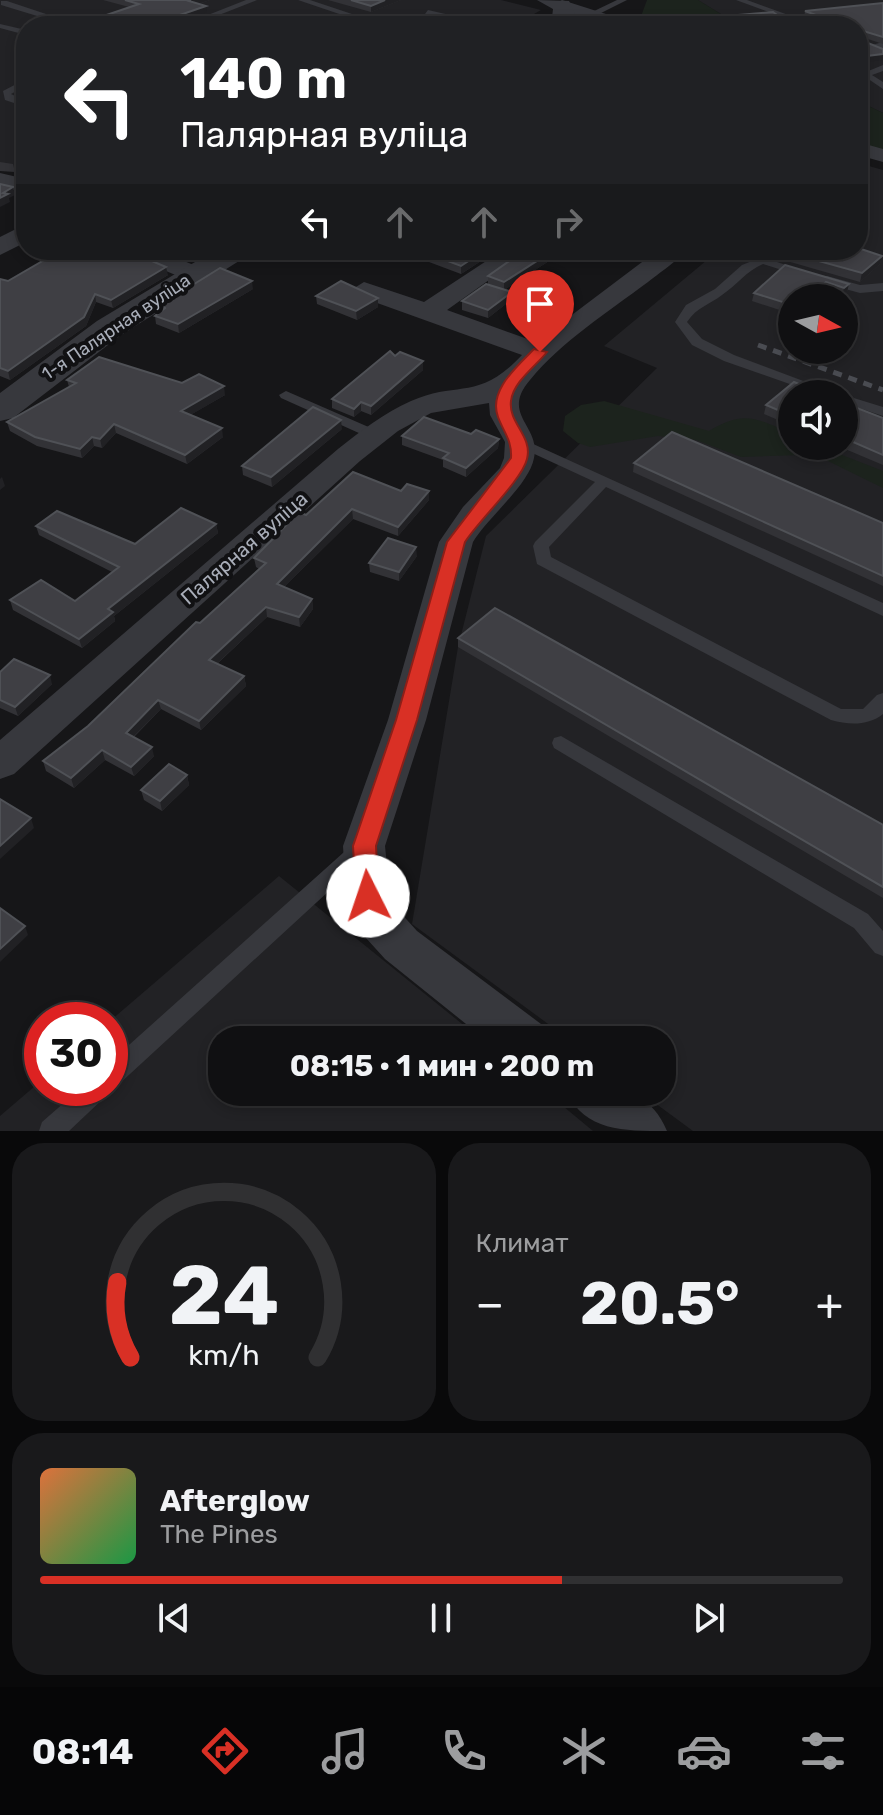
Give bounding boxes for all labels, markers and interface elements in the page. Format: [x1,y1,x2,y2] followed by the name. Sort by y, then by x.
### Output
[180,46,347,112] text: 140 m
[48,48,152,152] icon: left
[180,113,468,156] text: Палярная вуліца
[294,200,338,244] icon: left
[378,200,422,244] icon: ahead
[462,200,506,244] icon: ahead
[546,200,590,244] icon: right
[37,269,195,385] street label: 1-я Палярная вуліца
[506,270,574,352] pin
[518,282,562,326] icon: arrive
[778,284,858,364] north arrow
[778,284,858,460] map controls
[778,380,858,460] button: sound
[176,486,312,610] street label: Палярная вуліца
[326,854,410,938] position arrow
[24,1002,128,1106] speed limit sign: 30
[290,1048,594,1084] text: 08:15 · 1 мин · 200 m
[476,1228,568,1259] text: Климат
[168,1246,279,1345] text: 24
[580,1268,740,1339] text: 20.5°
[476,1278,504,1330] text: −
[816,1278,843,1330] text: +
[188,1338,259,1372] text: km/h
[160,1483,310,1519] text: Afterglow
[160,1519,278,1550] text: The Pines
[152,1596,196,1640] icon: previous
[419,1596,463,1640] icon: pause
[687,1596,731,1640] icon: next
[197,1723,253,1779] icon: directions
[317,1723,373,1779] icon: music
[436,1723,492,1779] icon: phone
[556,1723,612,1779] icon: climate
[676,1723,732,1779] icon: car
[795,1723,851,1779] icon: filters
[32,1730,134,1773] text: 08:14

